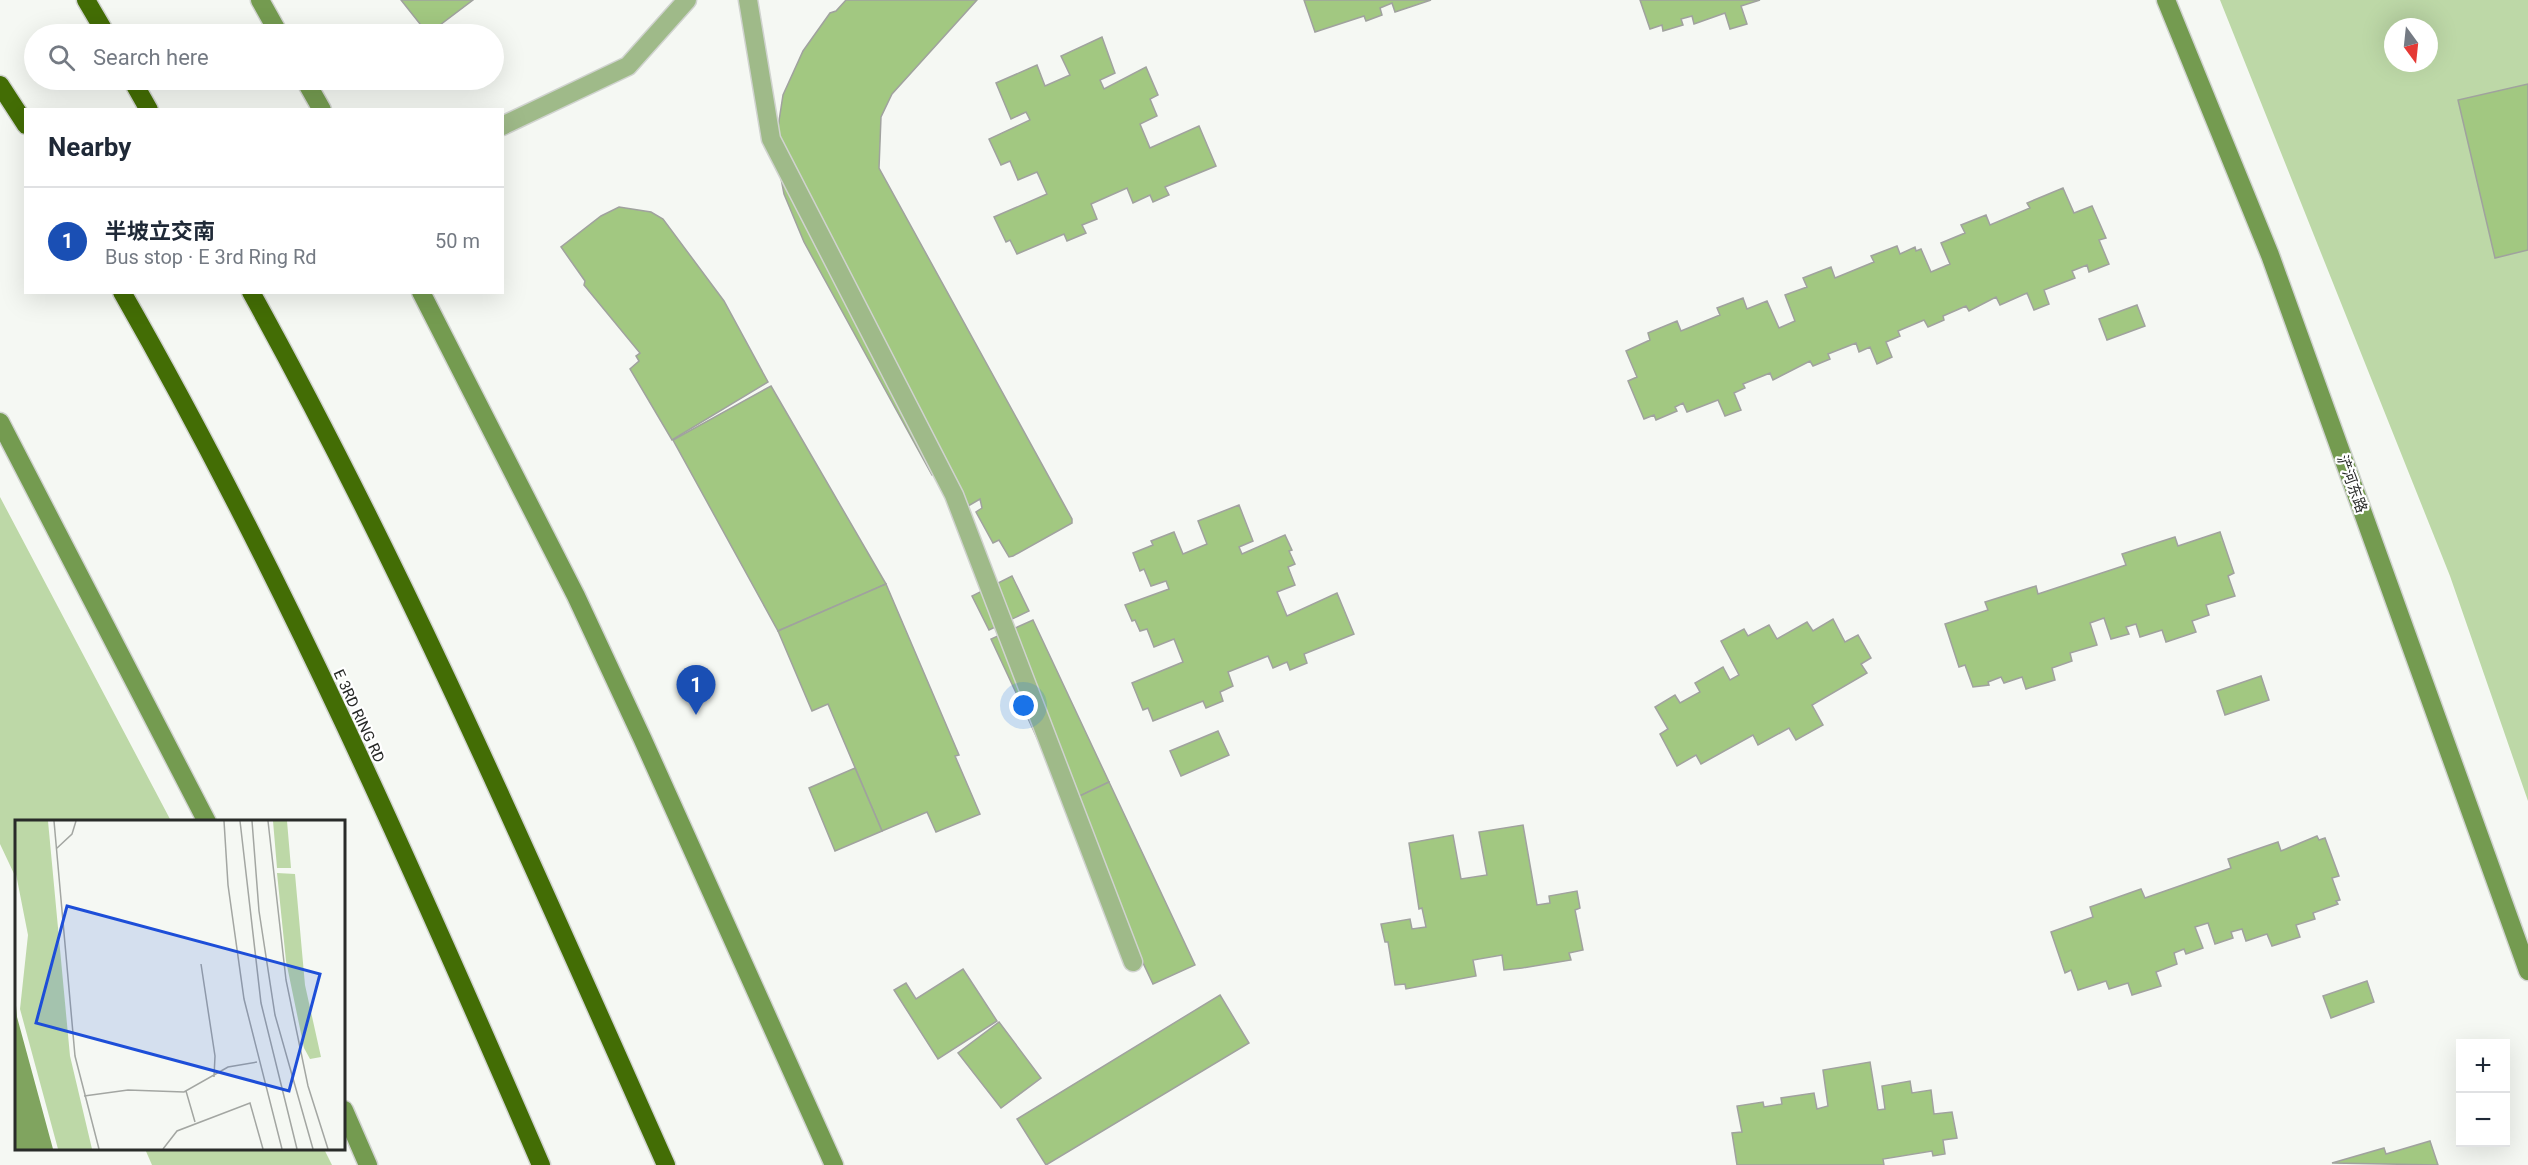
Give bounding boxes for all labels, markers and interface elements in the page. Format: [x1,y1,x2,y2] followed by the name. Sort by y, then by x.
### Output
[2384,18,2438,72] north arrow
[24,24,504,90] search box
[45,41,78,74] icon: search
[93,45,209,70] text: Search here
[48,132,131,162] text: Nearby
[105,219,215,244] text: 半坡立交南
[62,229,73,253] text: 1
[435,229,480,253] text: 50 m
[105,245,317,269] text: Bus stop · E 3rd Ring Rd
[2333,453,2371,515] street label: 浐河东路
[676,666,716,715] pin: 1
[330,667,388,765] street label: E 3RD RING RD
[1009,691,1038,720] your location
[15,820,345,1150] inset map
[2456,1039,2510,1147] map controls
[2456,1039,2510,1093] button: +
[2456,1093,2510,1147] button: −

